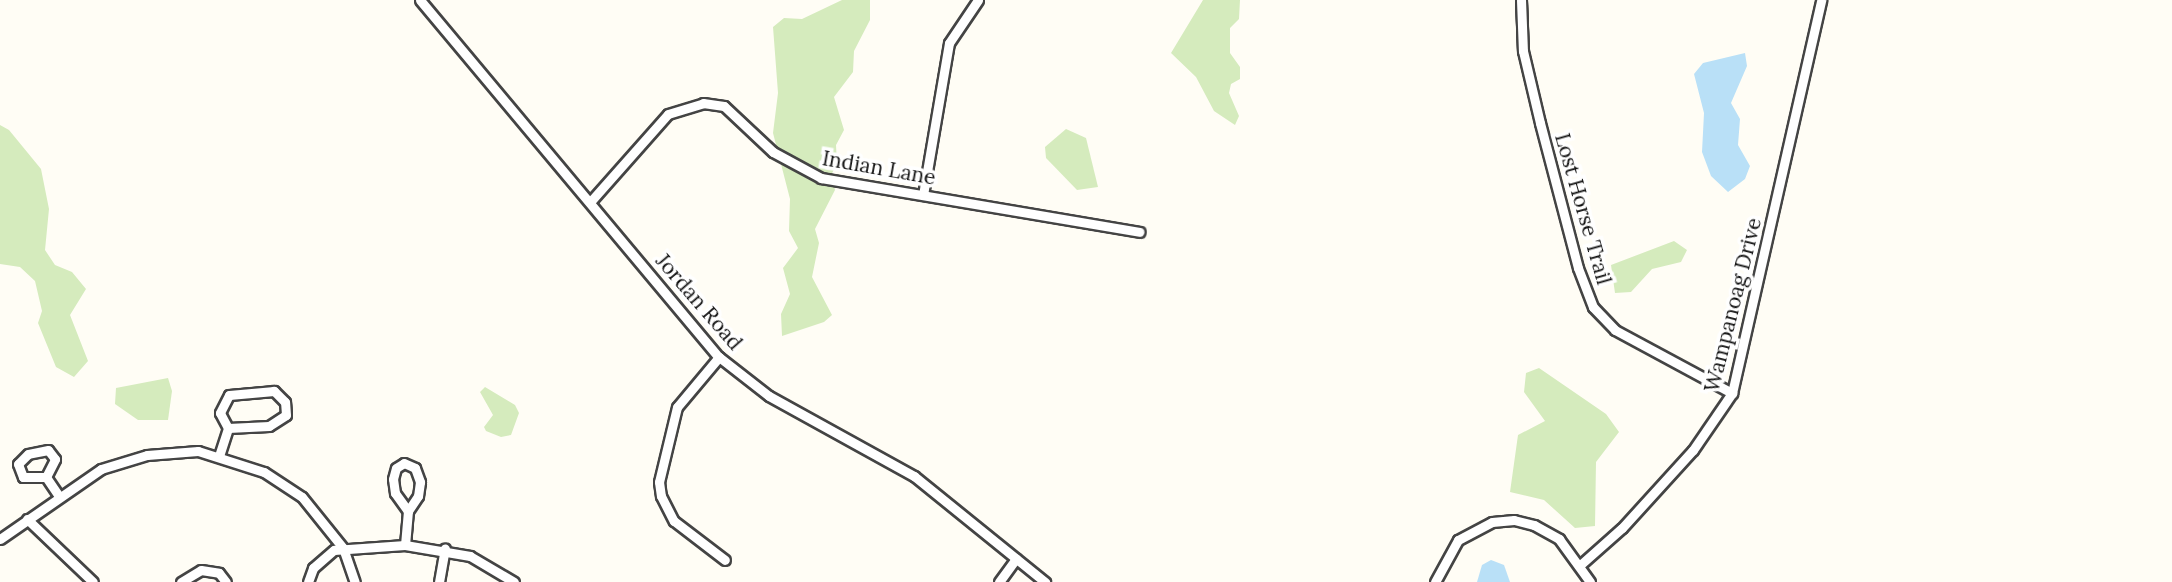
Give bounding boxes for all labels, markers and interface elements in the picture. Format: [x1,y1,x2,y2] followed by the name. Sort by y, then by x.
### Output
[1549,130,1617,288] street label: Lost Horse Trail
[820,146,938,190] street label: Indian Lane
[1699,215,1767,395] street label: Wampanoag Drive
[650,249,748,355] street label: Jordan Road

